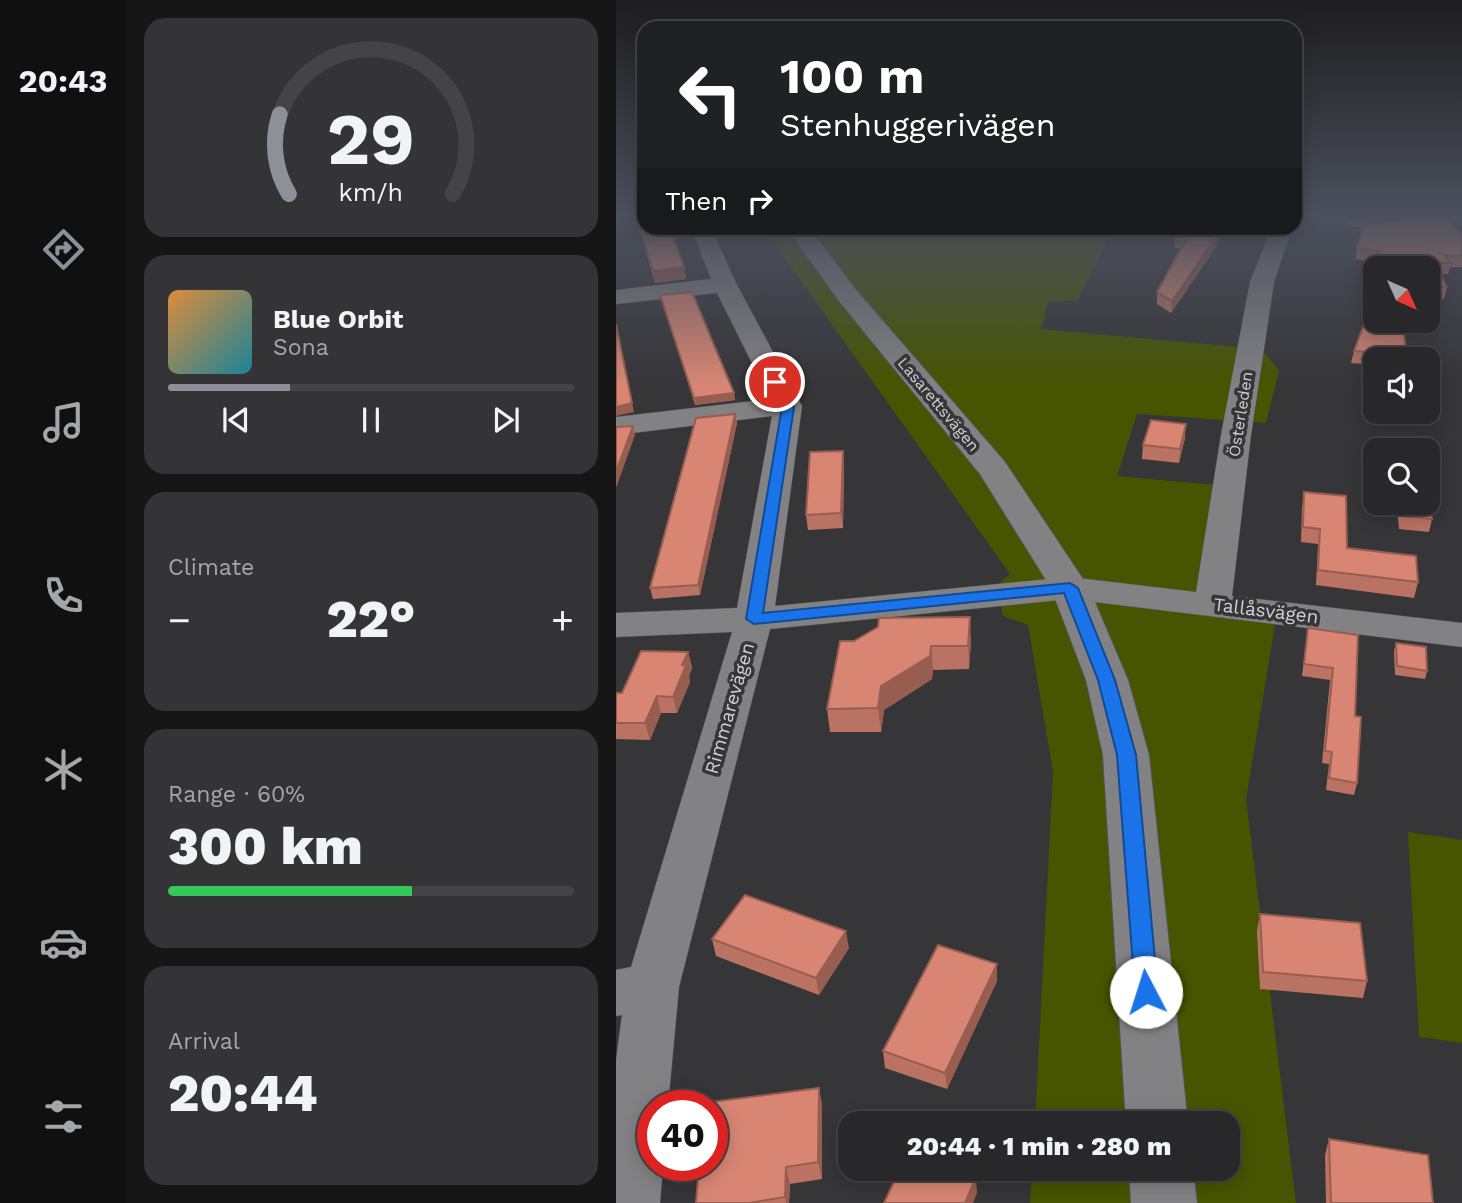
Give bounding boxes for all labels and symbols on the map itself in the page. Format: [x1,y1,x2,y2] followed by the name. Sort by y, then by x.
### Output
[1363,256,1440,332] north arrow
[745,352,805,412] pin
[894,353,983,455] street label: Lasarettsvägen
[1224,370,1257,458] street label: Österleden
[1212,593,1320,628] street label: Tallåsvägen
[700,640,759,777] street label: Rimmarevägen
[1109,955,1183,1029] position arrow
[637,1090,728,1181] speed limit sign: 40

